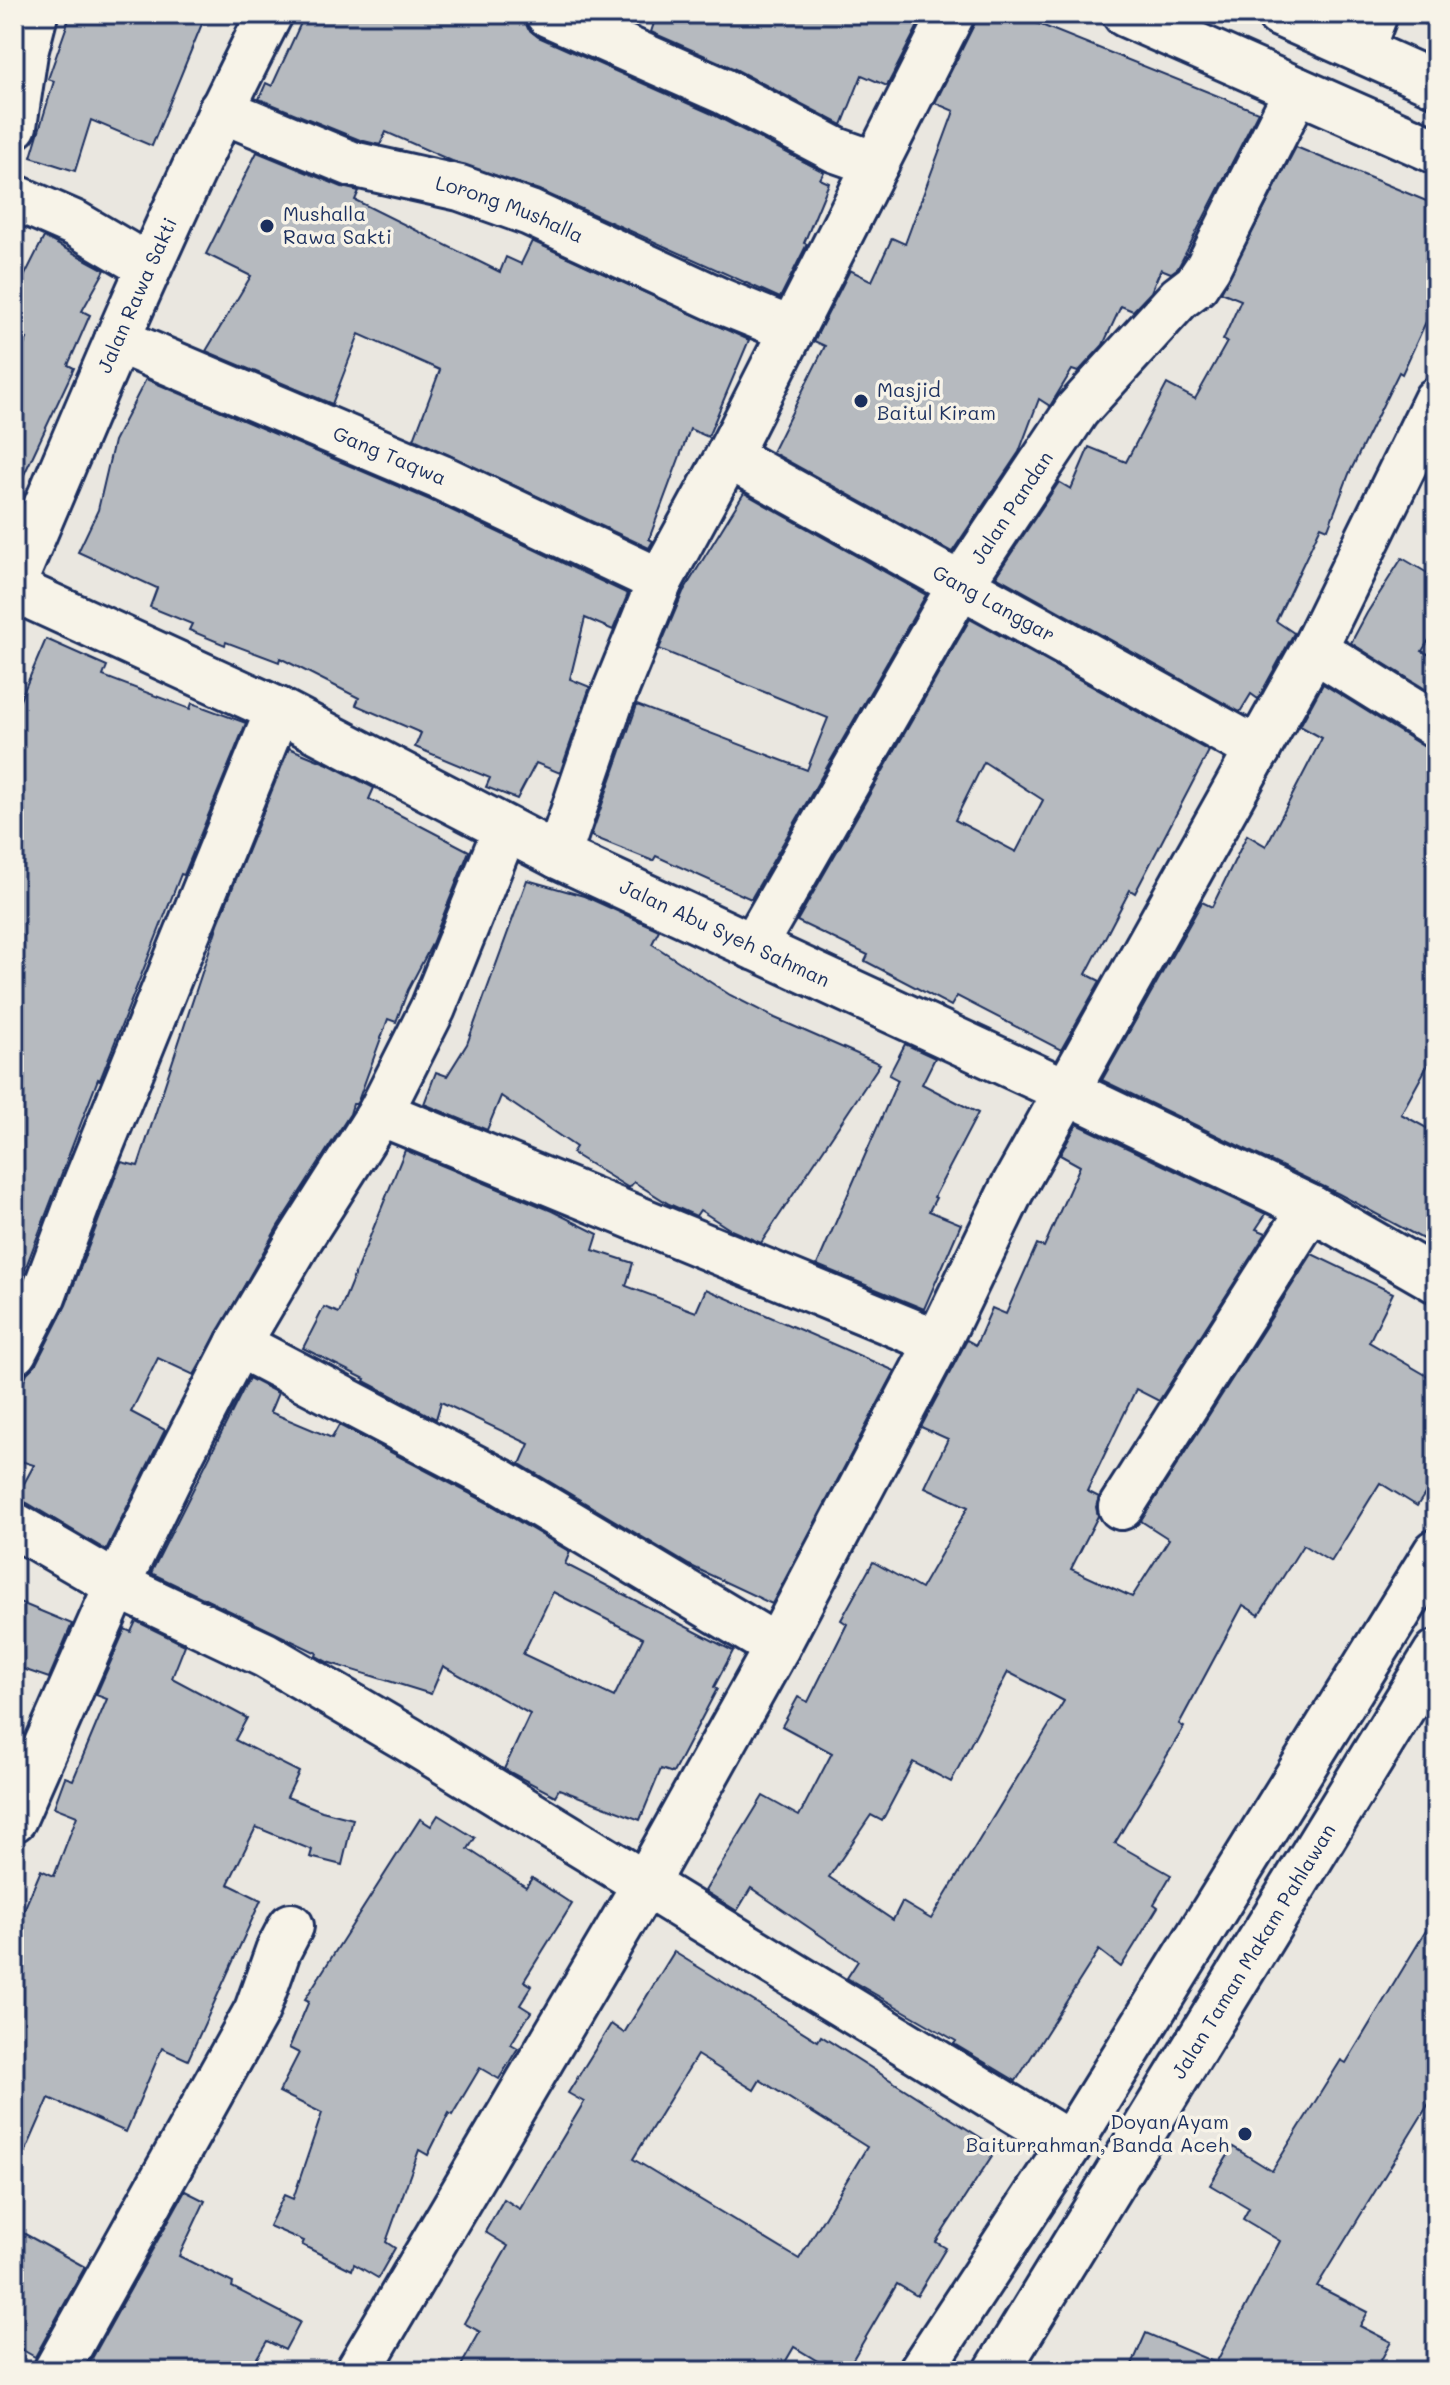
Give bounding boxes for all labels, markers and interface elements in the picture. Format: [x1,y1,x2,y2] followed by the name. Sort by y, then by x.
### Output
[433,169,588,248] street label: Lorong Mushalla
[283,200,392,249] place label: Mushalla Rawa Sakti
[90,213,182,377] street label: Jalan Rawa Sakti
[258,217,276,235] marker: Mushalla Rawa Sakti
[877,376,996,425] place label: Masjid Baitul Kiram
[852,392,870,410] marker: Masjid Baitul Kiram
[329,419,451,490] street label: Gang Taqwa
[964,446,1058,569] street label: Jalan Pandan
[928,558,1060,647] street label: Gang Langgar
[616,872,835,992] street label: Jalan Abu Syeh Sahman
[1165,1818,1341,2083] street label: Jalan Taman Makam Pahlawan
[966,2108,1229,2157] place label: Doyan Ayam Baiturrahman, Banda Aceh
[1236,2125,1254,2143] marker: Doyan Ayam Baiturrahman, Banda Aceh

